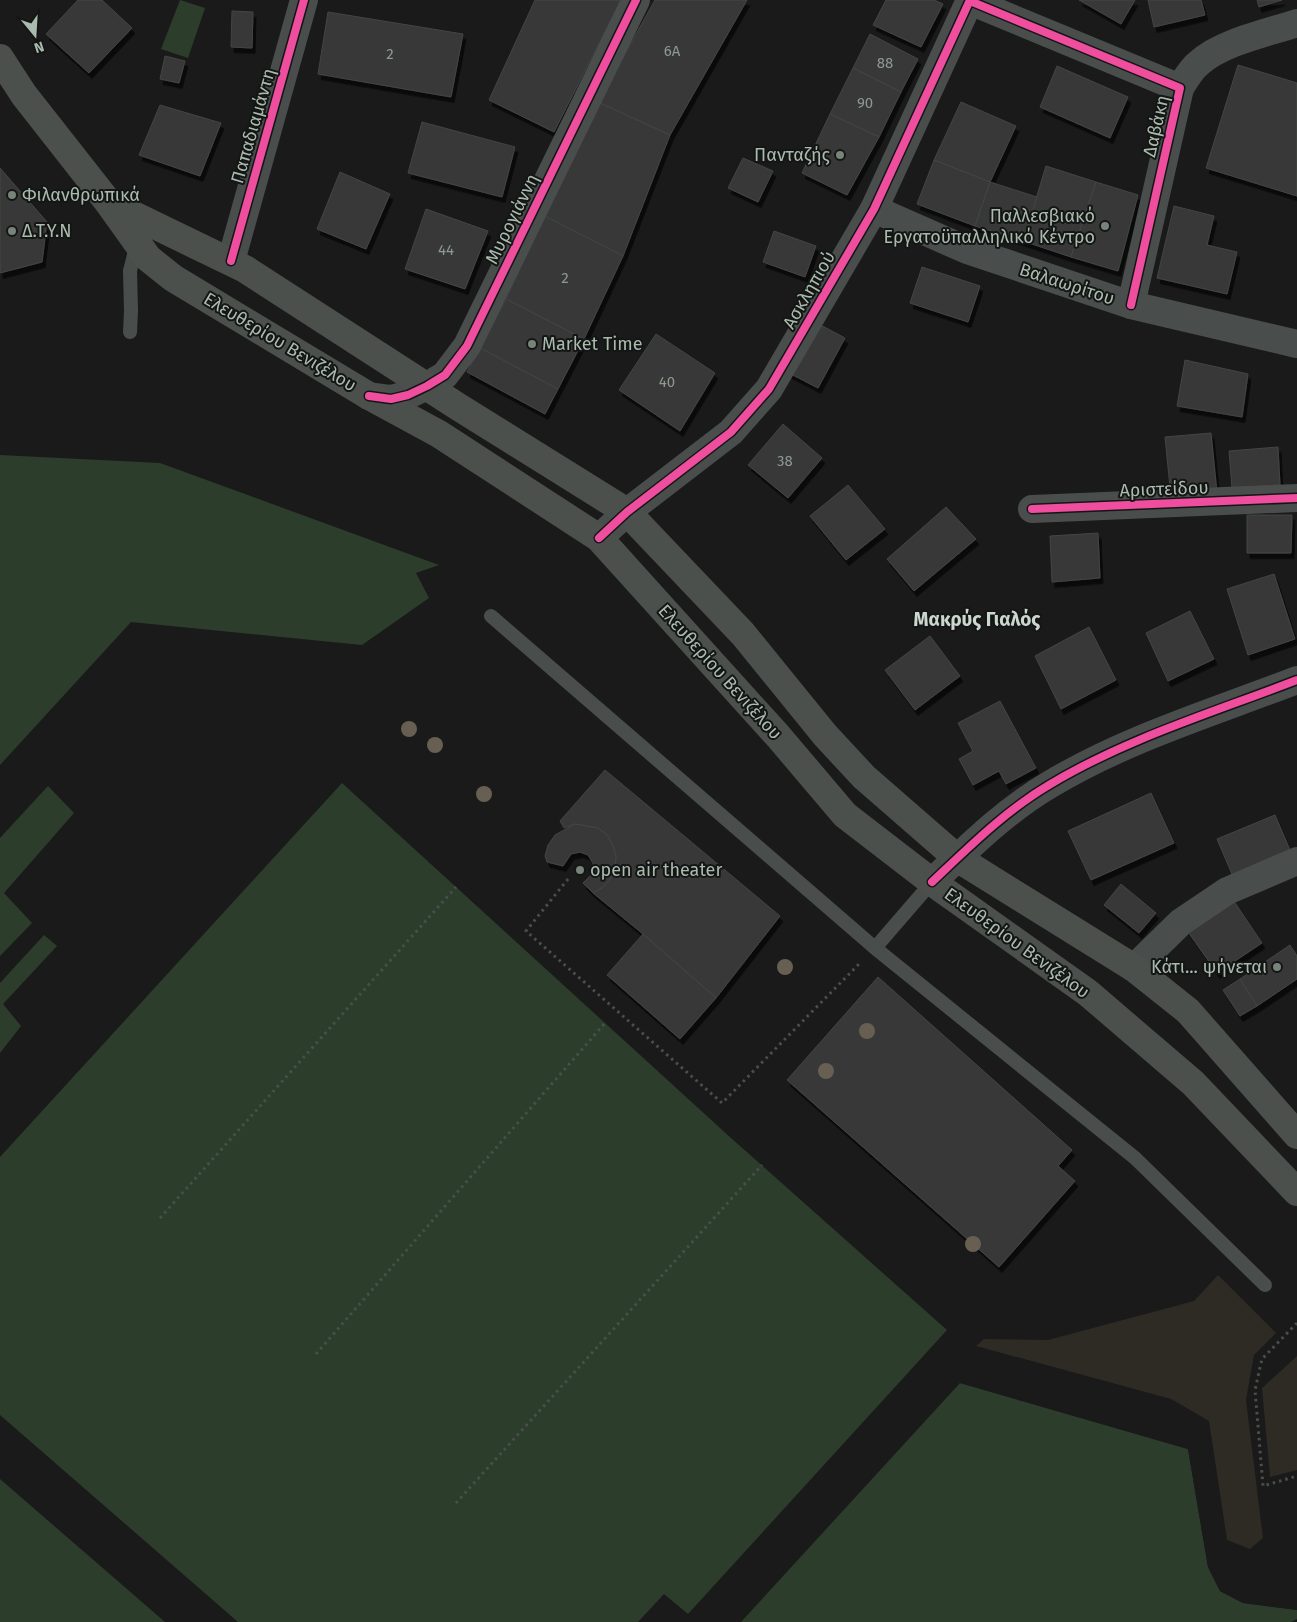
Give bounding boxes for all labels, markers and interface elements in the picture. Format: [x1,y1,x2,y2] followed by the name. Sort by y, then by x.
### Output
[10,10,60,60] north arrow
[32,37,46,56] text: N
[664,42,681,60] house number: 6Α
[386,45,394,63] house number: 2
[877,54,893,72] house number: 88
[226,66,280,186] street label: Παπαδιαμάντη
[1138,93,1174,159] street label: Δαβάκη
[857,94,873,112] house number: 90
[754,144,831,166] place label: Πανταζής
[834,149,846,161] marker: Πανταζής
[481,170,543,268] street label: Μυρογιάννη
[22,184,140,206] place label: Φιλανθρωπικά
[6,189,18,201] marker: Φιλανθρωπικά
[883,205,1095,248] place label: Παλλεσβιακό Εργατοϋπαλληλικό Κέντρο
[22,220,72,242] place label: Δ.Τ.Υ.Ν
[1099,220,1111,232] marker: Παλλεσβιακό Εργατοϋπαλληλικό Κέντρο
[6,225,18,237] marker: Δ.Τ.Υ.Ν
[438,241,454,259] house number: 44
[778,247,840,333] street label: Ασκληπιού
[1017,258,1117,310] street label: Βαλαωρίτου
[561,269,569,287] house number: 2
[200,288,360,396] street label: Ελευθερίου Βενιζέλου
[542,333,643,355] place label: Market Time
[526,338,538,350] marker: Market Time
[659,373,675,391] house number: 40
[777,452,793,470] house number: 38
[1119,476,1209,502] street label: Αριστείδου
[654,600,786,744] street label: Ελευθερίου Βενιζέλου
[914,608,1040,631] district label: Μακρύς Γιαλός
[590,859,722,881] place label: open air theater
[574,864,586,876] marker: open air theater
[940,883,1094,1003] street label: Ελευθερίου Βενιζέλου
[1151,956,1267,978] place label: Κάτι... ψήνεται
[1271,961,1283,973] marker: Κάτι... ψήνεται

